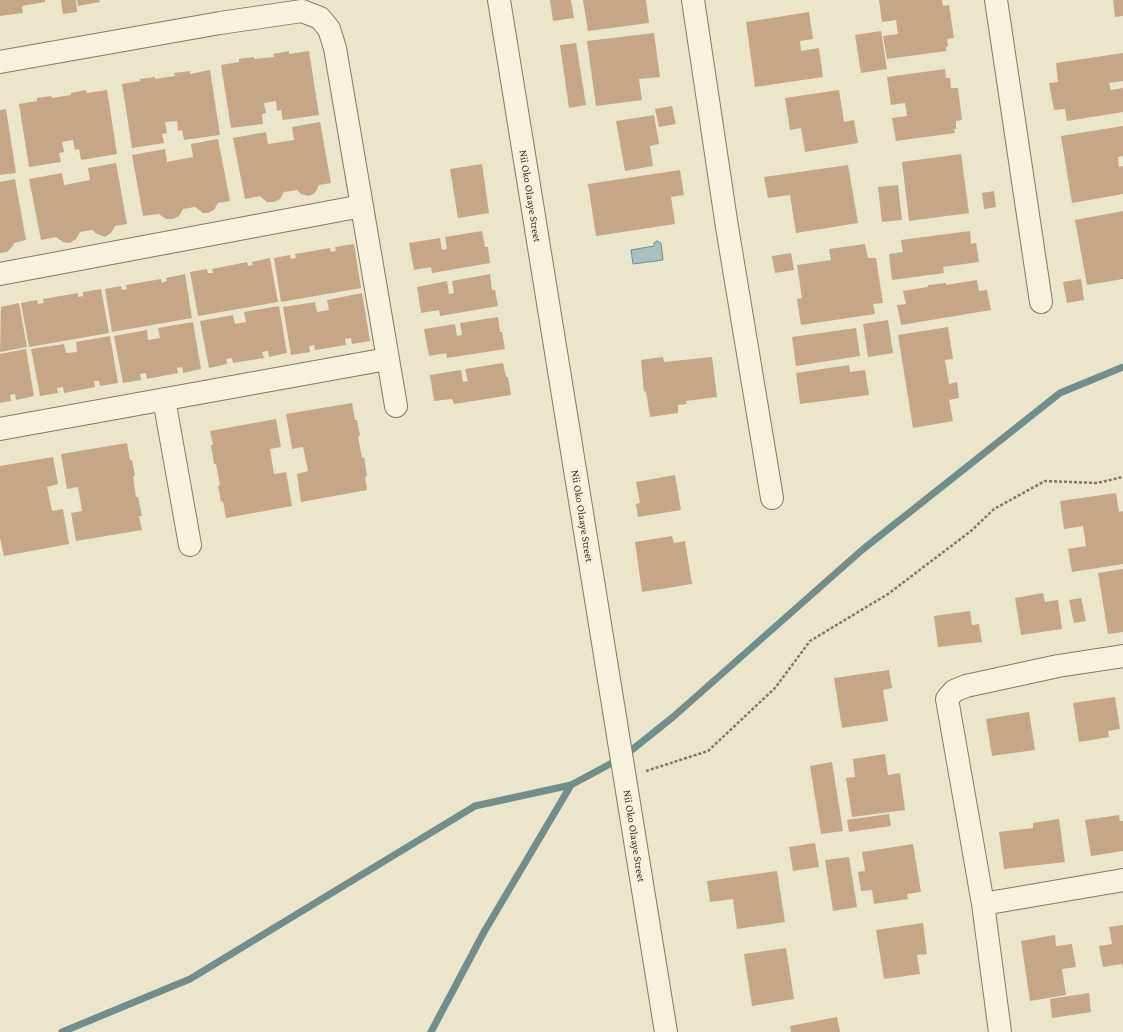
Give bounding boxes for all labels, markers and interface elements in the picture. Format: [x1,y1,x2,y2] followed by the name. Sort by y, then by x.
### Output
[516,149,544,243] street label: Nii Oko Olaaye Street
[568,469,596,563] street label: Nii Oko Olaaye Street
[620,789,648,883] street label: Nii Oko Olaaye Street

